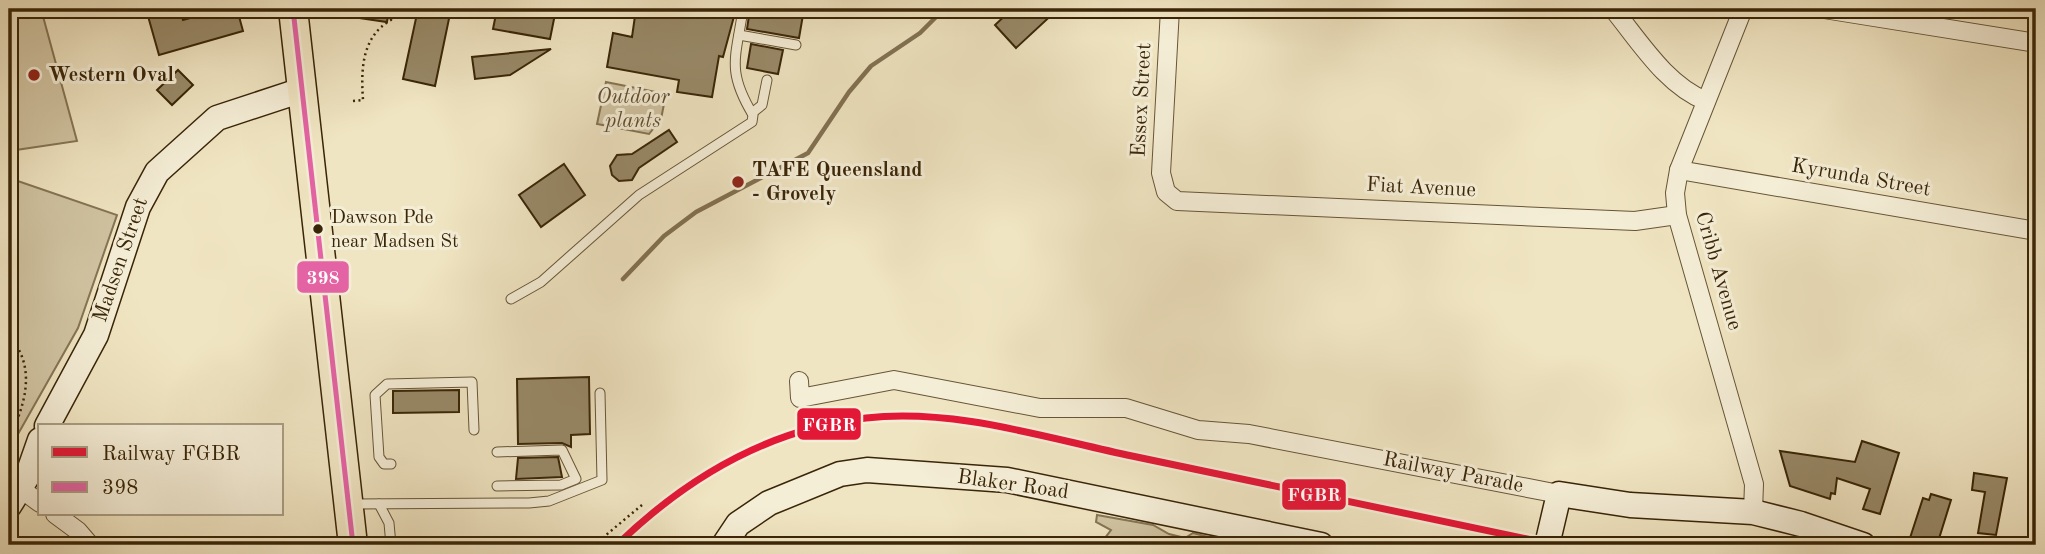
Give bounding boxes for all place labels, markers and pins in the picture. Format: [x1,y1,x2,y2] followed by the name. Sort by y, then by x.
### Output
[48,65,174,86] place label: Western Oval
[26,67,42,83] marker: Western Oval
[752,160,923,205] place label: TAFE Queensland - Grovely
[730,174,746,190] marker: TAFE Queensland - Grovely
[331,209,459,252] place label: Dawson Pde near Madsen St
[311,222,325,236] marker: Dawson Pde near Madsen St

